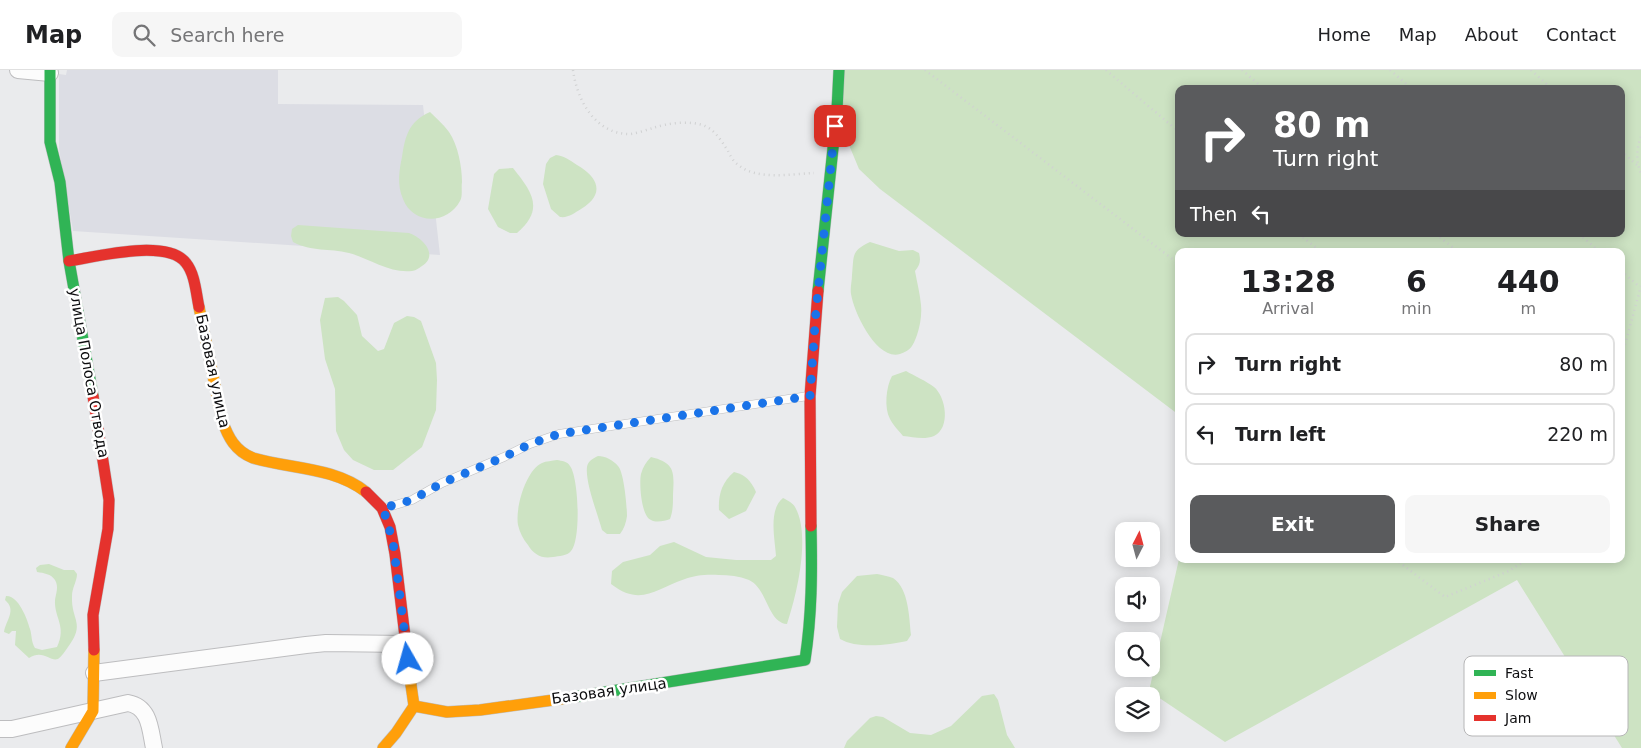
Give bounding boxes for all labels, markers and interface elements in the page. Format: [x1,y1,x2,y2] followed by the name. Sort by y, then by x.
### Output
[112,12,462,57] search box
[25,21,82,49] text: Map
[130,21,158,49] icon: search
[170,24,284,46] text: Search here
[1318,24,1371,45] text: Home
[1399,24,1437,45] text: Map
[1465,24,1518,45] text: About
[1546,24,1616,45] text: Contact
[814,105,856,147] pin
[1190,105,1255,170] icon: right
[1273,105,1370,145] text: 80 m
[821,112,849,140] icon: arrive
[1273,146,1378,171] text: Turn right
[1247,200,1275,228] icon: left
[1190,203,1237,225] text: Then
[1240,264,1336,299] text: 13:28
[1406,264,1427,299] text: 6
[1497,264,1560,299] text: 440
[65,287,113,459] street label: улица Полоса Отвода
[1262,299,1314,318] text: Arrival
[1401,299,1432,318] text: min
[1520,299,1536,318] text: m
[192,312,234,430] street label: Базовая улица
[1192,350,1220,378] icon: right
[1235,353,1341,375] text: Turn right
[1559,353,1608,375] text: 80 m
[1192,420,1220,448] icon: left
[1235,423,1326,445] text: Turn left
[1547,423,1608,445] text: 220 m
[1190,495,1395,553] button: Exit
[1405,495,1610,553] button: Share
[1115,522,1160,568] north arrow
[1115,522,1160,732] map controls
[1115,577,1160,622] button: sound
[381,632,433,684] position arrow
[1115,632,1160,677] button: search
[1464,656,1628,736] legend
[1505,665,1534,681] text: Fast
[550,674,668,708] street label: Базовая улица
[1115,687,1160,732] button: layers
[1505,687,1538,703] text: Slow
[1504,710,1531,726] text: Jam

